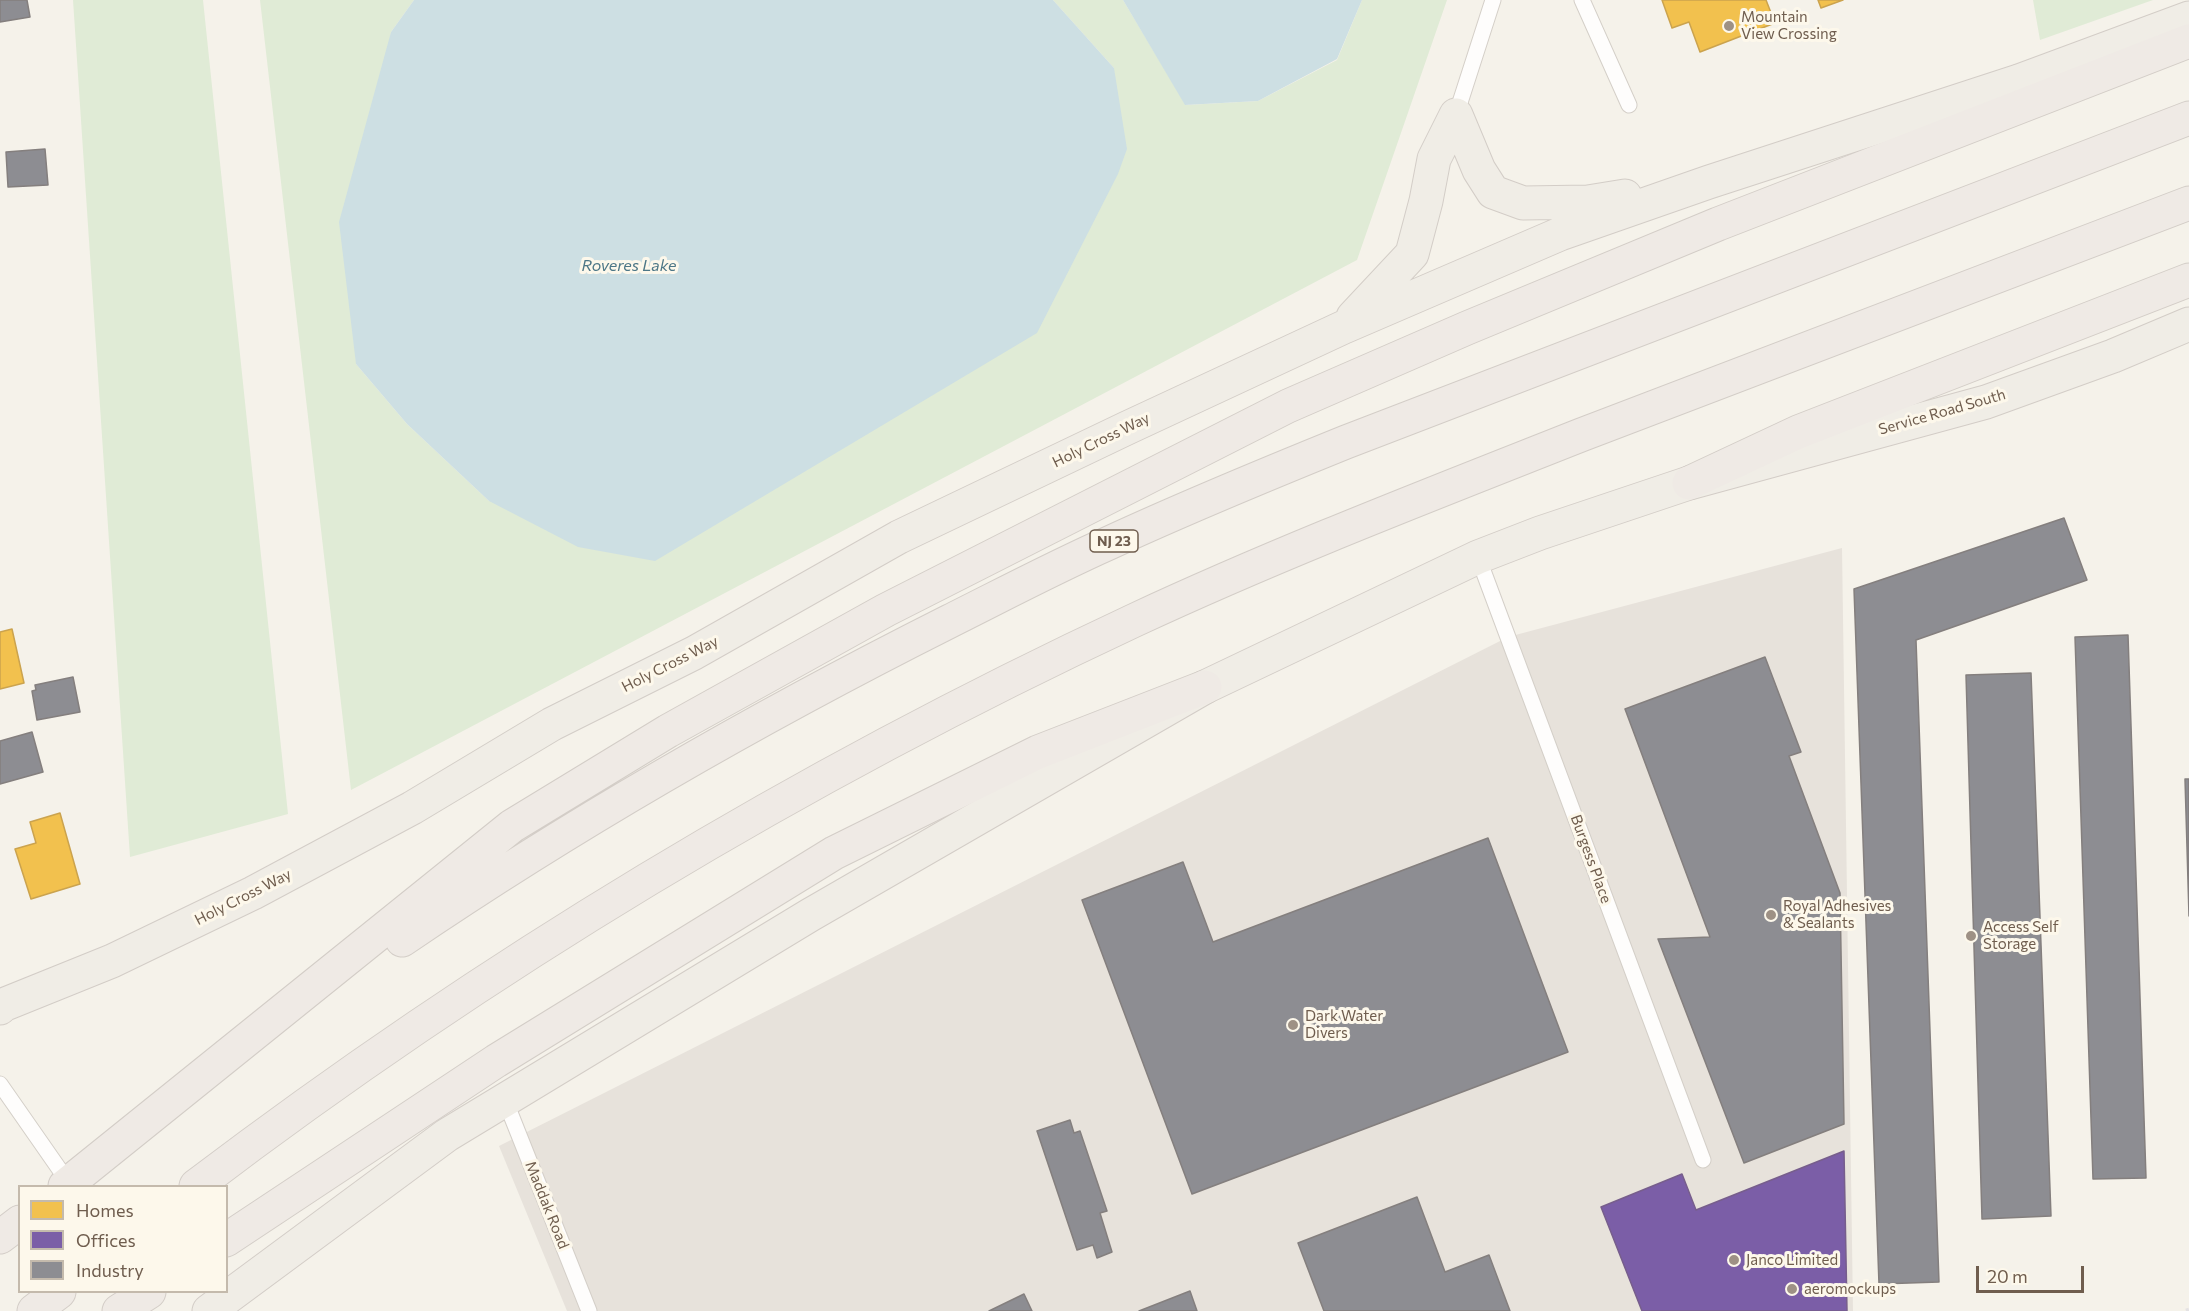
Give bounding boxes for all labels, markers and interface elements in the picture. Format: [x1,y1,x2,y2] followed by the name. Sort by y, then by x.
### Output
[1741,8,1837,43] place label: Mountain View Crossing
[1722,19,1736,33] marker: Mountain View Crossing
[582,256,676,276] water label: Roveres Lake
[1876,385,2008,439] street label: Service Road South
[1049,409,1153,471] street label: Holy Cross Way
[1090,530,1138,552] road number: NJ 23
[619,632,721,696] street label: Holy Cross Way
[1567,812,1615,906] street label: Burgess Place
[192,865,294,929] street label: Holy Cross Way
[1783,897,1891,932] place label: Royal Adhesives & Sealants
[1764,908,1778,922] marker: Royal Adhesives & Sealants
[1983,918,2059,953] place label: Access Self Storage
[1964,929,1978,943] marker: Access Self Storage
[1305,1007,1383,1042] place label: Dark Water Divers
[1286,1018,1300,1032] marker: Dark Water Divers
[521,1158,573,1252] street label: Maddak Road
[18,1185,228,1293] legend
[76,1199,134,1221] text: Homes
[76,1229,136,1251] text: Offices
[1746,1251,1838,1269] place label: Janco Limited
[1727,1253,1741,1267] marker: Janco Limited
[1979,1254,2087,1292] scale bar
[76,1259,144,1281] text: Industry
[1987,1265,2028,1287] text: 20 m
[1804,1280,1896,1298] place label: aeromockups
[1785,1282,1799,1296] marker: aeromockups

